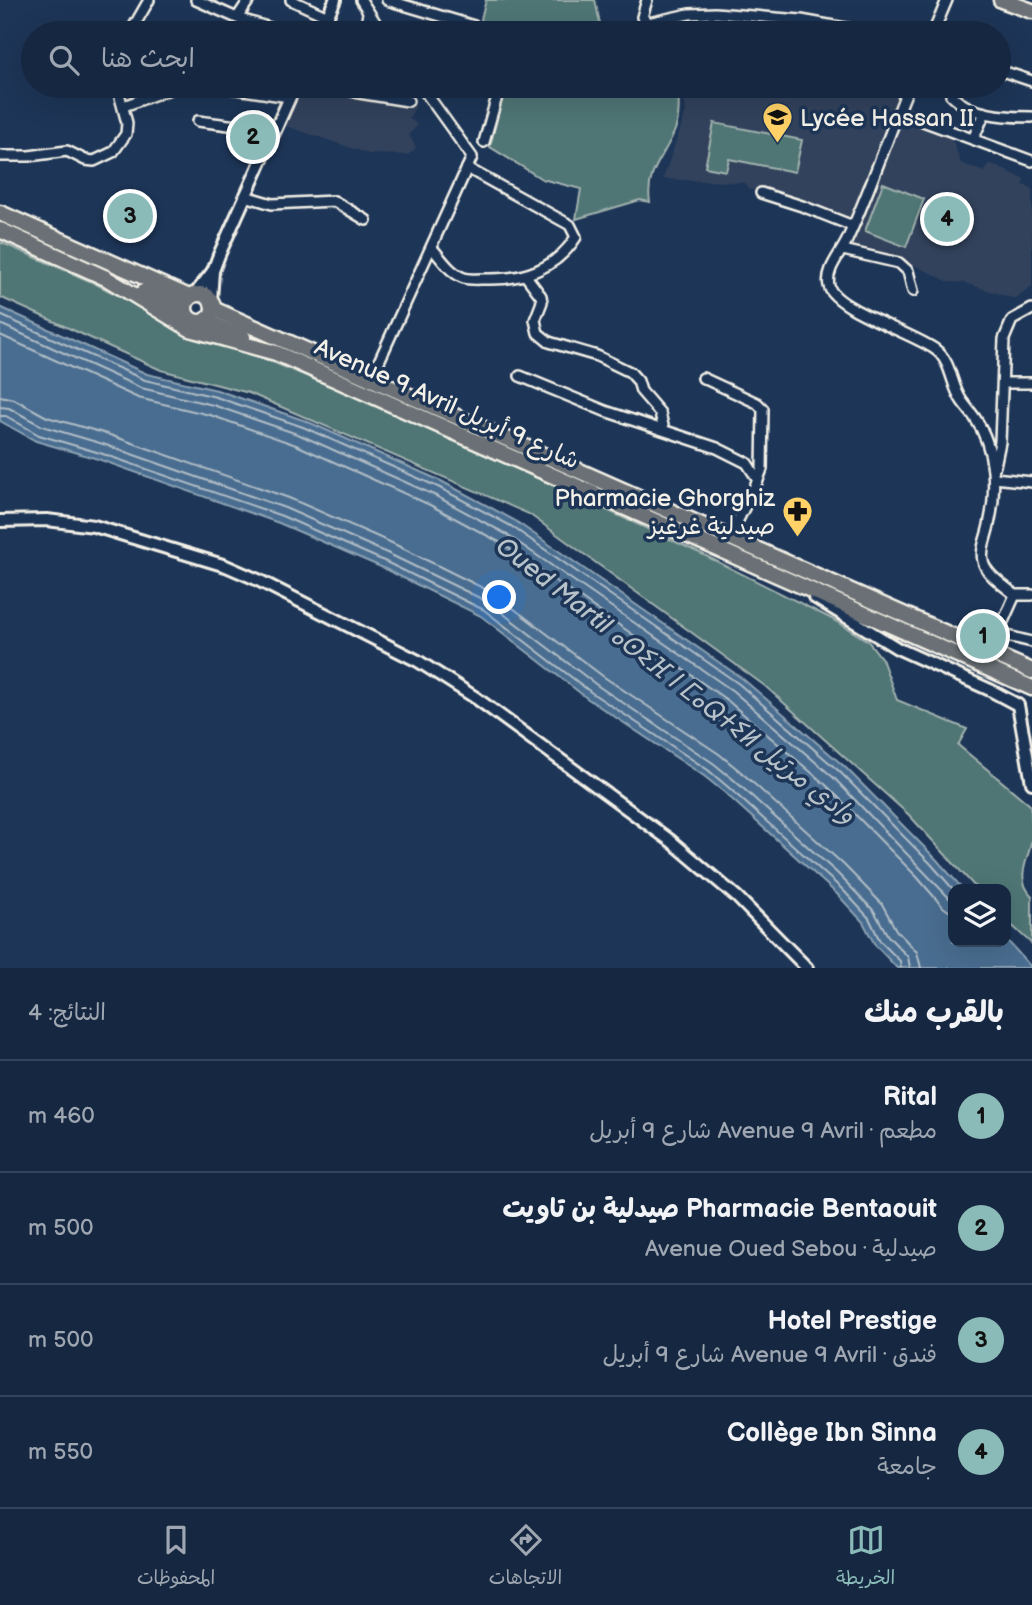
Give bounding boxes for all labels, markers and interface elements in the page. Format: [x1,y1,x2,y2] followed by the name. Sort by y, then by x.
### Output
[21,21,1011,98] search box
[45,41,83,79] icon: search
[101,44,195,75] text: ابحث هنا
[760,101,794,145] school or university icon: Lycée Hassan II
[800,104,974,133] place label: Lycée Hassan II
[230,111,276,163] pin: 2
[107,190,153,242] pin: 3
[924,193,970,245] pin: 4
[309,332,584,477] street label: Avenue 9 Avril شارع 9 أبريل
[555,484,776,541] place label: Pharmacie Ghorghiz صيدلية غرغيز
[781,495,815,539] pharmacy icon: Pharmacie Ghorghiz صيدلية غرغيز
[488,531,861,833] water label: Oued Martil ⴰⵙⵉⴼ ⵏ ⵎⴰⵕⵜⵉⵍ وادي مرتيل
[482,580,516,614] your location
[960,610,1006,662] pin: 1
[948,884,1011,947] map controls
[948,884,1011,947] button: layers
[864,995,1004,1031] text: بالقرب منك
[28,999,106,1027] text: النتائج: 4
[883,1082,937,1113] text: Rital
[28,1102,95,1130] text: 460 m
[976,1102,986,1130] text: 1
[589,1117,937,1145] text: مطعم · Avenue 9 Avril شارع 9 أبريل
[503,1194,937,1225] text: Pharmacie Bentaouit صيدلية بن تاويت
[28,1214,93,1242] text: 500 m
[974,1214,988,1242] text: 2
[645,1235,937,1263] text: صيدلية · Avenue Oued Sebou
[768,1306,937,1337] text: Hotel Prestige
[28,1326,93,1354] text: 500 m
[974,1326,988,1354] text: 3
[603,1341,937,1369] text: فندق · Avenue 9 Avril شارع 9 أبريل
[727,1418,937,1449] text: Collège Ibn Sinna
[28,1438,93,1466] text: 550 m
[974,1438,988,1466] text: 4
[877,1453,937,1481] text: جامعة
[137,1521,215,1594] tab: المحفوظات
[489,1521,562,1594] tab: الاتجاهات
[836,1521,895,1594] tab: الخريطة

